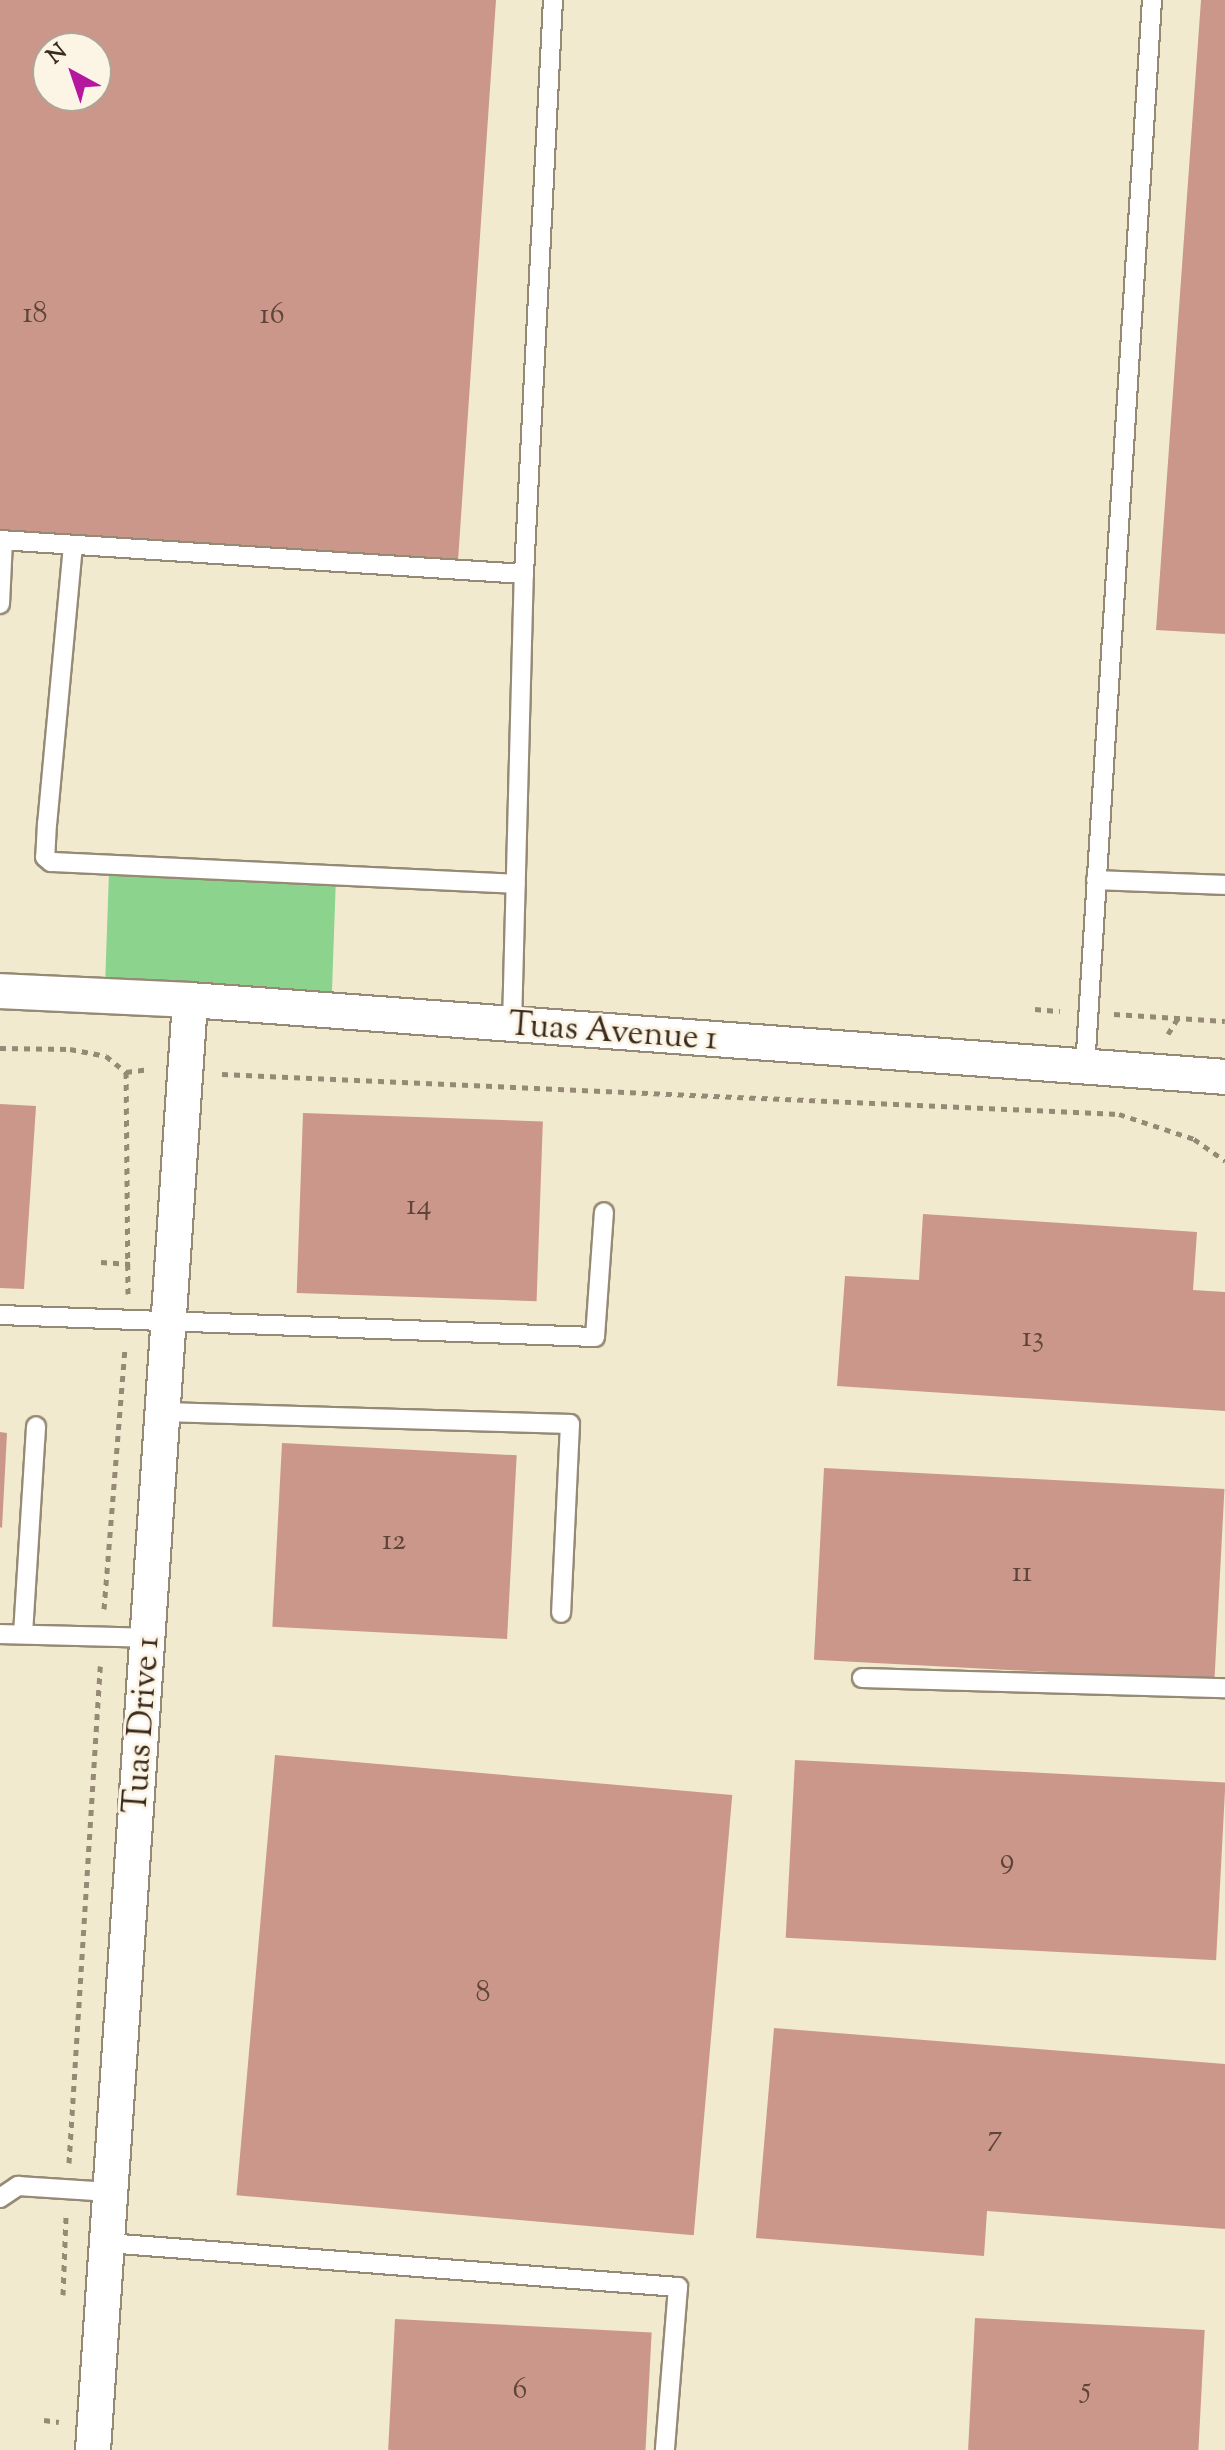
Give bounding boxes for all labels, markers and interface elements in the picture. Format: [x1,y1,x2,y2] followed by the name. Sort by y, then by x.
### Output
[32,32,112,112] north arrow
[41,37,75,73] text: N
[22,297,48,333] house number: 18
[259,298,285,334] house number: 16
[507,1005,719,1061] street label: Tuas Avenue 1
[406,1189,432,1225] house number: 14
[1022,1321,1044,1357] house number: 13
[382,1524,406,1560] house number: 12
[1012,1556,1032,1592] house number: 11
[116,1635,170,1815] street label: Tuas Drive 1
[1000,1843,1014,1879] house number: 9
[476,1976,490,2012] house number: 8
[987,2120,1003,2156] house number: 7
[1081,2372,1091,2408] house number: 5
[513,2373,527,2409] house number: 6

